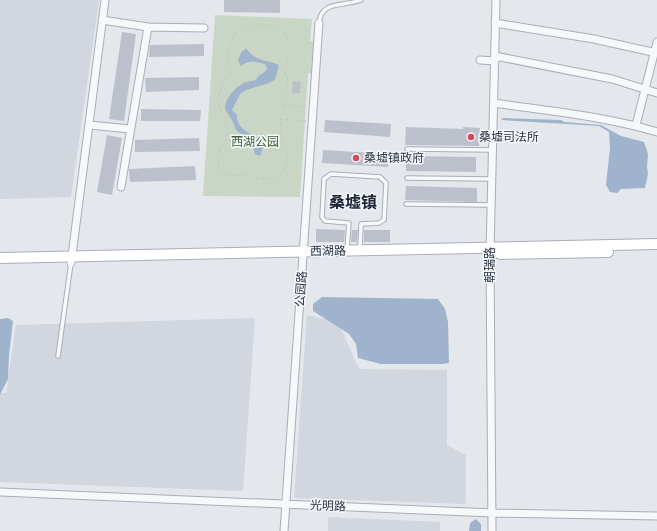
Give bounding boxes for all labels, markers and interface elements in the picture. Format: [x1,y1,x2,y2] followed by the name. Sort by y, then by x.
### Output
[479,130,539,144] place label: 桑墟司法所
[466,132,476,142] marker: 桑墟司法所
[231,135,279,149] park label: 西湖公园
[364,151,424,165] place label: 桑墟镇政府
[351,153,361,163] marker: 桑墟镇政府
[329,193,377,212] district label: 桑墟镇
[310,244,346,258] street label: 西湖路
[483,247,497,283] street label: 朝瑞路
[293,271,309,307] street label: 公园路
[310,498,346,514] street label: 光明路

